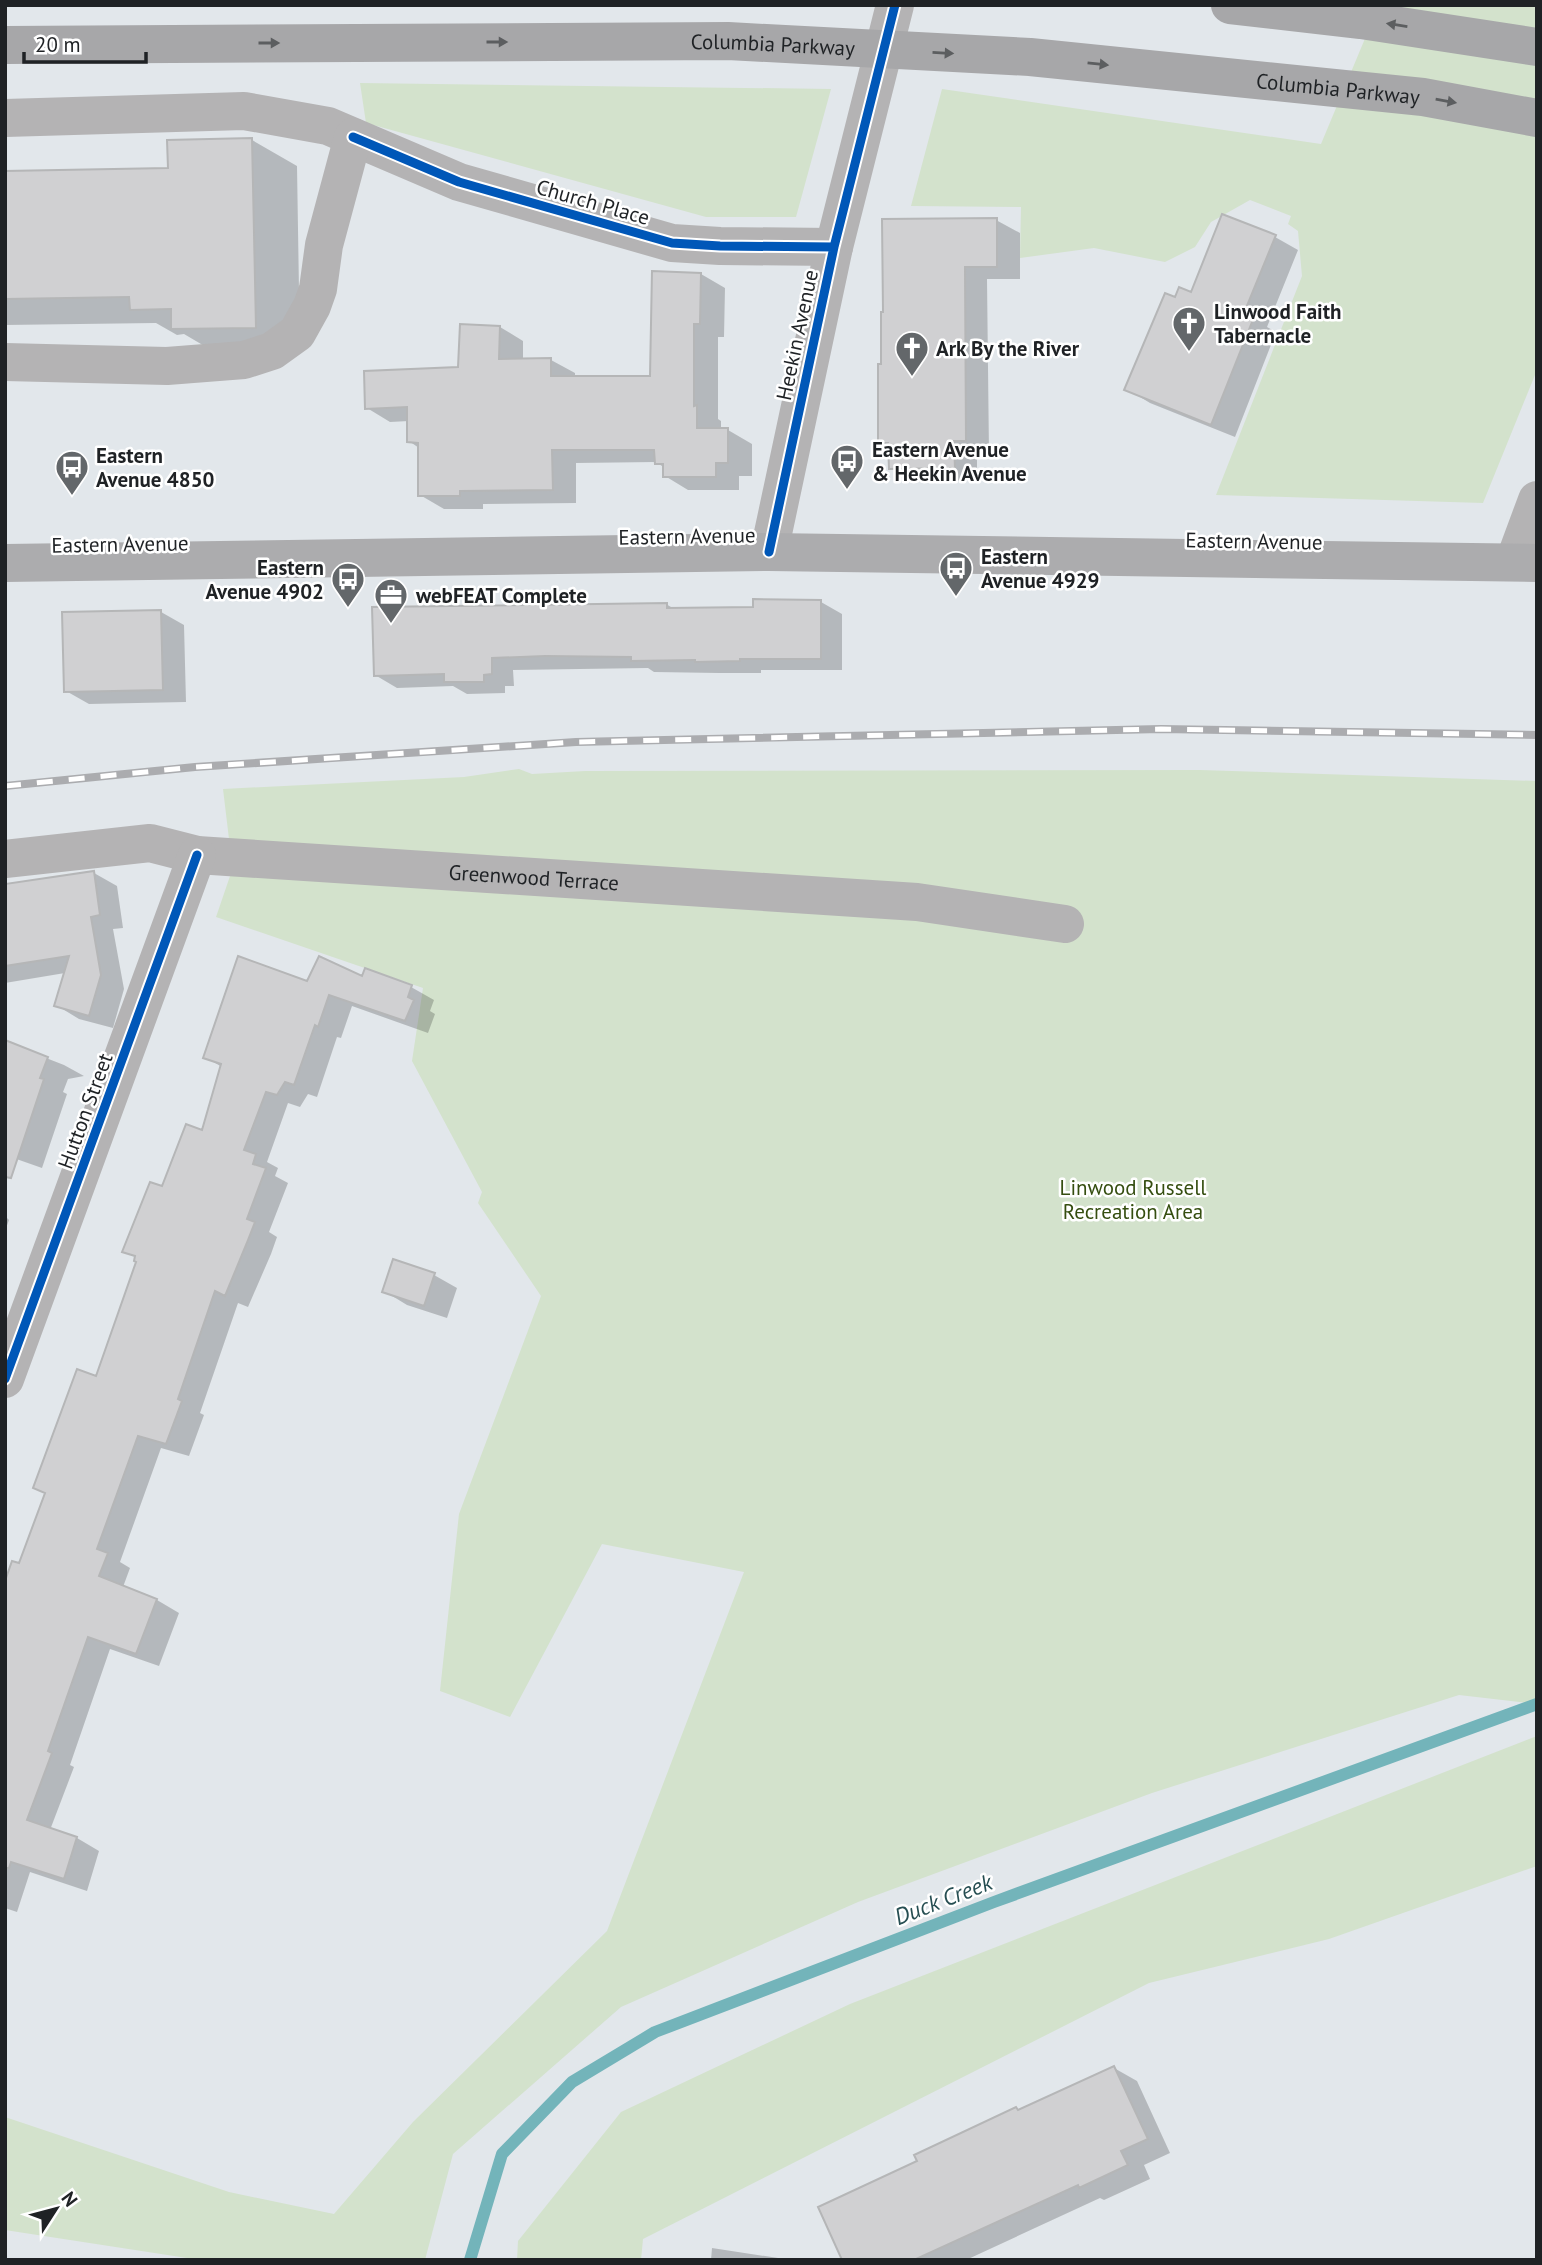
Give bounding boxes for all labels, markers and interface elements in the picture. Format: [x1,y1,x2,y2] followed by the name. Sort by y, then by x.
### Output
[1386,19,1408,30] one-way arrow
[24,21,147,65] scale bar
[691,27,856,61] street label: Columbia Parkway
[35,31,81,58] text: 20 m
[486,36,508,48] one-way arrow
[259,37,281,49] one-way arrow
[932,47,954,58] one-way arrow
[1088,59,1110,70] one-way arrow
[1255,67,1421,110] street label: Columbia Parkway
[1435,96,1457,107] one-way arrow
[533,173,653,231] street label: Church Place
[770,267,824,403] street label: Heekin Avenue
[1214,298,1342,349] place label: Linwood Faith Tabernacle
[1170,304,1208,353] church icon: Linwood Faith Tabernacle
[893,329,931,378] church icon: Ark By the River
[936,335,1080,362] place label: Ark By the River
[872,436,1027,487] place label: Eastern Avenue & Heekin Avenue
[96,442,215,493] place label: Eastern Avenue 4850
[828,442,866,491] bus stop icon: Eastern Avenue & Heekin Avenue
[53,448,91,497] bus stop icon: Eastern Avenue 4850
[618,521,756,551] street label: Eastern Avenue
[1185,526,1323,556] street label: Eastern Avenue
[51,529,189,559] street label: Eastern Avenue
[981,543,1099,594] place label: Eastern Avenue 4929
[937,549,975,598] bus stop icon: Eastern Avenue 4929
[206,554,324,605] place label: Eastern Avenue 4902
[329,560,367,609] bus stop icon: Eastern Avenue 4902
[372,576,410,625] office icon: webFEAT Complete
[415,582,587,609] place label: webFEAT Complete
[448,858,620,896] street label: Greenwood Terrace
[52,1049,118,1173] street label: Hutton Street
[1060,1174,1206,1225] park label: Linwood Russell Recreation Area
[890,1866,998,1931] water label: Duck Creek
[21,2174,91,2244] north arrow
[56,2187,83,2211] text: N

